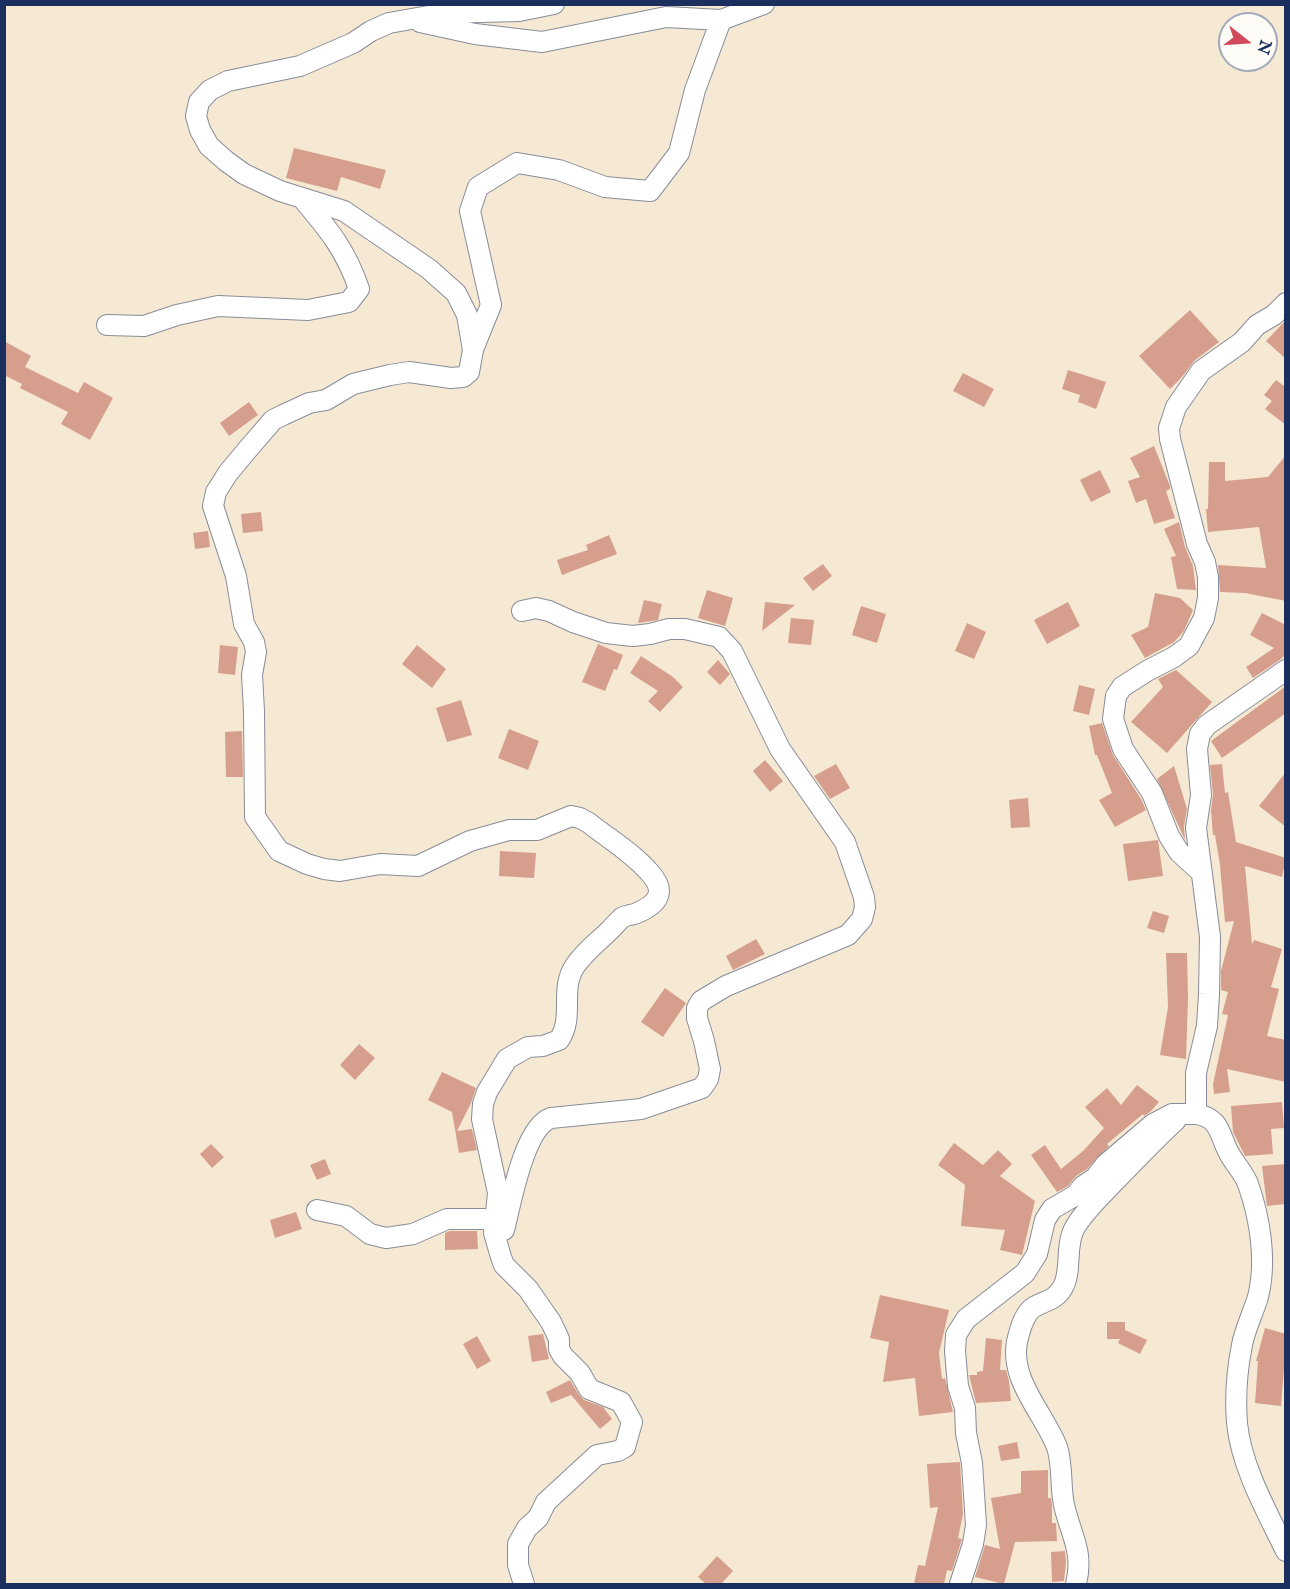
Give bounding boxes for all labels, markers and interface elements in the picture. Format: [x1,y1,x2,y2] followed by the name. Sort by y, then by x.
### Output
[1218,12,1278,72] north arrow
[1252,37,1275,56] text: N

